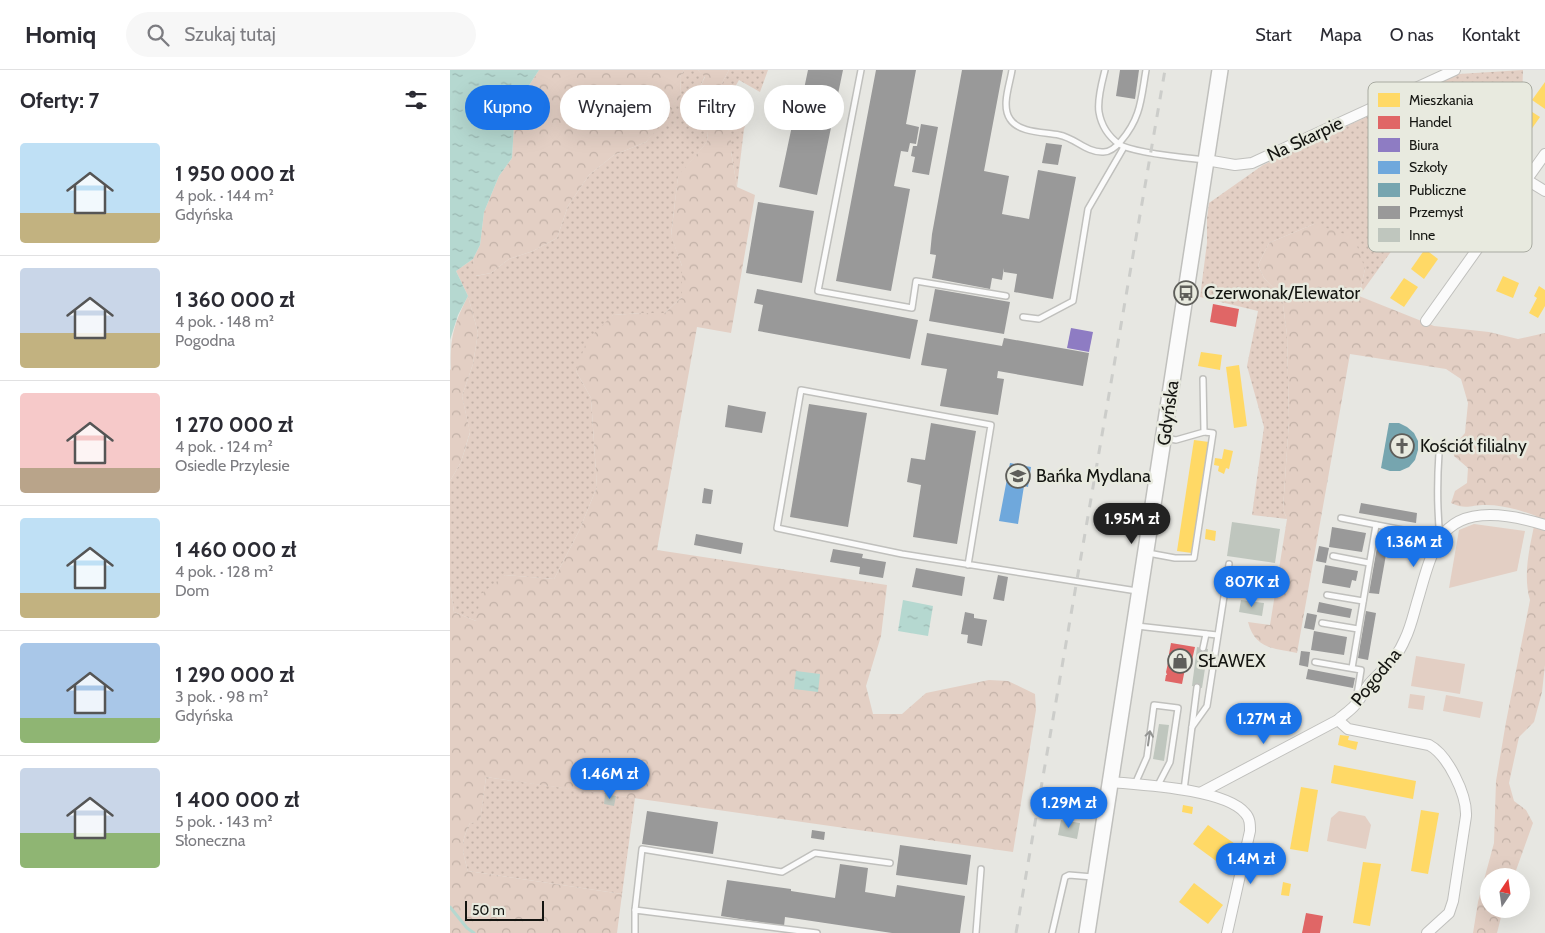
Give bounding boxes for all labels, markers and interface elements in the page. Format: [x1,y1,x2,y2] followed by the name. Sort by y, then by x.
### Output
[126,12,476,57] search box
[25,20,96,49] text: Homiq
[144,21,172,49] icon: search
[184,23,276,46] text: Szukaj tutaj
[1255,24,1292,46] text: Start
[1320,24,1362,46] text: Mapa
[1390,24,1434,46] text: O nas
[1462,24,1520,46] text: Kontakt
[1368,82,1532,252] legend
[465,85,550,130] chip: Kupno
[560,85,670,130] chip: Wynajem
[680,85,754,130] chip: Filtry
[764,85,844,130] chip: Nowe
[402,86,430,114] icon: filters
[20,88,99,113] text: Oferty: 7
[1409,91,1473,109] text: Mieszkania
[1264,112,1346,166] street label: Na Skarpie
[1409,113,1452,131] text: Handel
[1409,136,1439,154] text: Biura
[1409,158,1448,176] text: Szkoły
[175,161,295,186] text: 1 950 000 zł
[60,163,120,223] icon: home
[1409,181,1466,199] text: Publiczne
[175,186,274,205] text: 4 pok. · 144 m²
[1409,203,1464,221] text: Przemysł
[175,205,233,224] text: Gdyńska
[1409,226,1435,244] text: Inne
[1173,280,1199,306] bus stop icon: Czerwonak/Elewator
[1204,282,1360,304] place label: Czerwonak/Elewator
[175,287,295,312] text: 1 360 000 zł
[60,288,120,348] icon: home
[175,312,274,331] text: 4 pok. · 148 m²
[175,331,235,350] text: Pogodna
[1153,379,1183,447] street label: Gdyńska
[175,412,293,437] text: 1 270 000 zł
[60,413,120,473] icon: home
[1389,433,1415,459] church icon: Kościół filialny
[1420,435,1527,457] place label: Kościół filialny
[175,437,273,456] text: 4 pok. · 124 m²
[175,456,290,475] text: Osiedle Przylesie
[1005,463,1031,489] school or university icon: Bańka Mydlana
[1036,465,1151,487] place label: Bańka Mydlana
[1080,502,1184,545] pin: 1.95M zł
[1104,509,1160,528] text: 1.95M zł
[1362,526,1466,568] pin: 1.36M zł
[1386,532,1442,551] text: 1.36M zł
[175,537,296,562] text: 1 460 000 zł
[60,538,120,598] icon: home
[175,562,273,581] text: 4 pok. · 128 m²
[1206,566,1298,608] pin: 807K zł
[1225,572,1279,591] text: 807K zł
[175,581,209,600] text: Dom
[1346,644,1406,710] street label: Pogodna
[1167,648,1193,674] shop icon: SŁAWEX
[1198,650,1266,672] place label: SŁAWEX
[175,662,294,687] text: 1 290 000 zł
[60,663,120,723] icon: home
[175,687,268,706] text: 3 pok. · 98 m²
[1212,702,1316,745] pin: 1.27M zł
[175,706,233,725] text: Gdyńska
[1237,709,1291,728] text: 1.27M zł
[1144,731,1154,747] one-way arrow
[558,758,662,800] pin: 1.46M zł
[582,764,638,783] text: 1.46M zł
[1017,786,1121,829] pin: 1.29M zł
[175,787,299,812] text: 1 400 000 zł
[60,788,120,848] icon: home
[1041,793,1097,812] text: 1.29M zł
[175,812,273,831] text: 5 pok. · 143 m²
[175,831,245,850] text: Słoneczna
[1205,842,1297,885] pin: 1.4M zł
[1227,849,1275,868] text: 1.4M zł
[1480,868,1530,918] north arrow
[1480,868,1530,918] map controls
[465,898,544,921] scale bar
[472,901,505,919] text: 50 m

